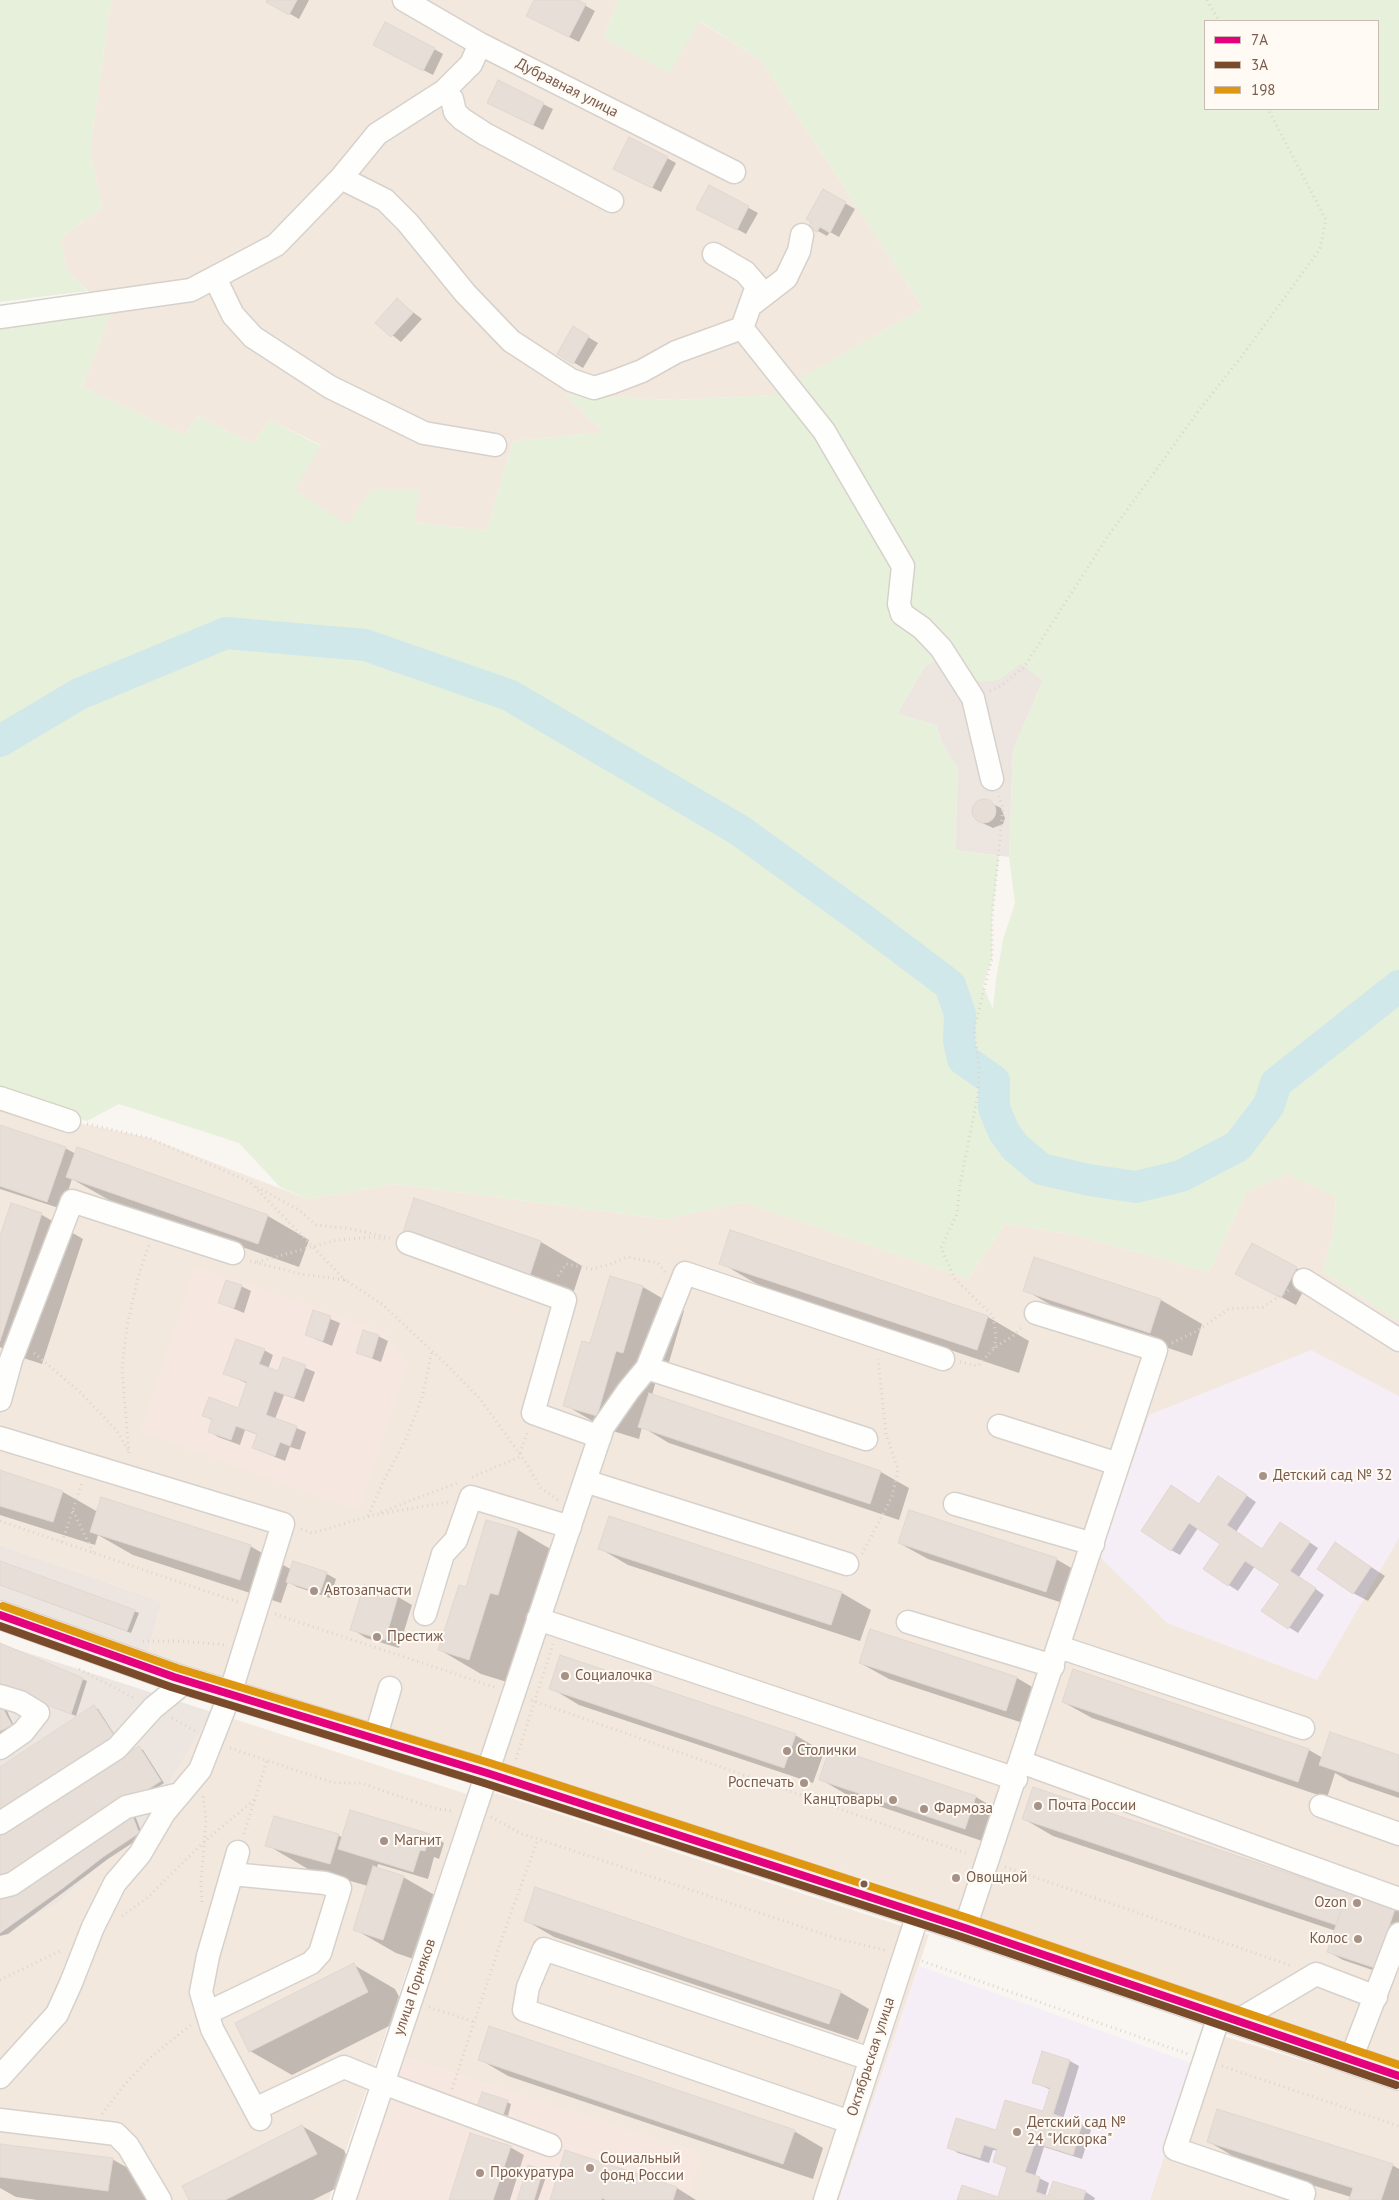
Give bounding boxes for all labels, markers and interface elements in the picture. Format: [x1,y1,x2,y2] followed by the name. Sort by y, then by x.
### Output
[1204,20,1379,110] legend
[1251,30,1268,49] text: 7А
[513,54,621,122] street label: Дубравная улица
[1251,55,1268,74] text: 3А
[1251,80,1276,99] text: 198
[1273,1467,1392,1485] place label: Детский сад № 32
[1257,1470,1269,1482] marker: Детский сад № 32
[324,1582,412,1600] place label: Автозапчасти
[308,1585,320,1597] marker: Автозапчасти
[387,1628,443,1646] place label: Престиж
[371,1631,383,1643] marker: Престиж
[575,1667,652,1685] place label: Социалочка
[559,1670,571,1682] marker: Социалочка
[797,1742,857,1760] place label: Столички
[781,1745,793,1757] marker: Столички
[728,1774,794,1792] place label: Роспечать
[798,1777,810,1789] marker: Роспечать
[803,1791,883,1809] place label: Канцтовары
[887,1794,899,1806] marker: Канцтовары
[1048,1797,1136,1815] place label: Почта России
[934,1800,993,1818] place label: Фармоза
[1032,1800,1044,1812] marker: Почта России
[918,1803,930,1815] marker: Фармоза
[394,1832,441,1850] place label: Магнит
[378,1835,390,1847] marker: Магнит
[966,1869,1027,1887] place label: Овощной
[950,1872,962,1884] marker: Овощной
[859,1879,869,1889] unlabelled marker
[1314,1894,1347,1912] place label: Ozon
[1351,1897,1363,1909] marker: Ozon
[1310,1930,1348,1948] place label: Колос
[1352,1933,1364,1945] marker: Колос
[390,1936,440,2038] street label: улица Горняков
[843,1995,899,2119] street label: Октябрьская улица
[1027,2114,1126,2149] place label: Детский сад № 24 "Искорка"
[1011,2126,1023,2138] marker: Детский сад № 24 "Искорка"
[600,2150,684,2185] place label: Социальный фонд России
[584,2162,596,2174] marker: Социальный фонд России
[490,2164,574,2182] place label: Прокуратура
[474,2167,486,2179] marker: Прокуратура

